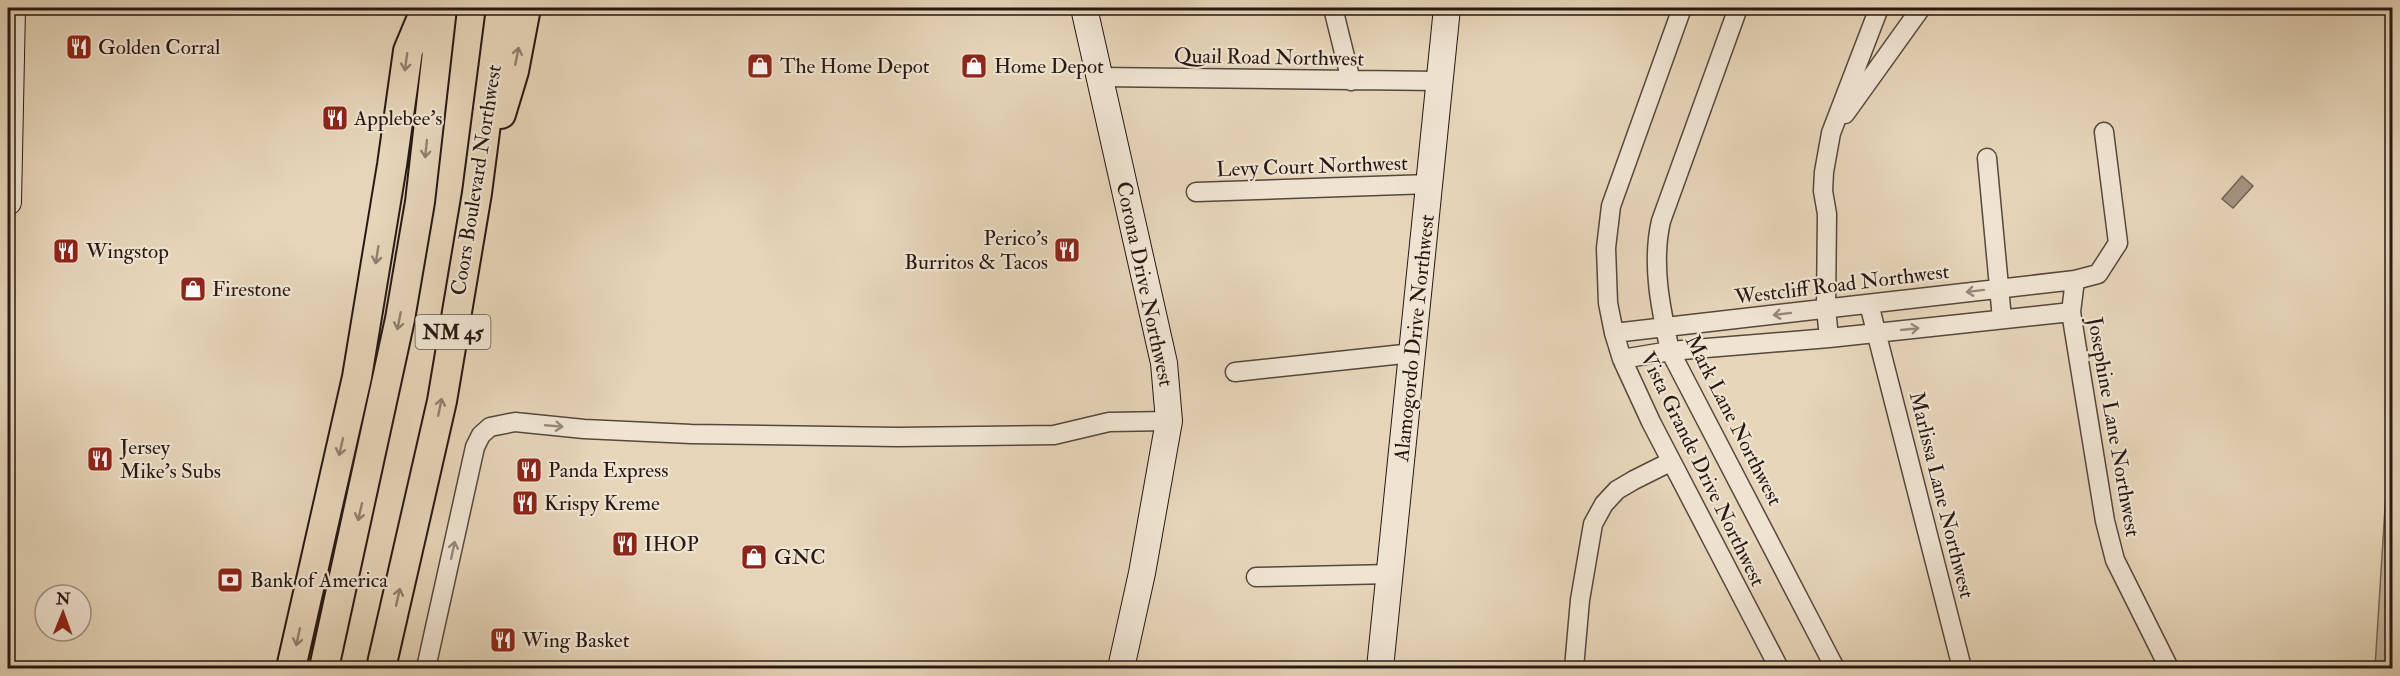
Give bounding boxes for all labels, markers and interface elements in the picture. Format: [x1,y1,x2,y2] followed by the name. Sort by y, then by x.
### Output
[64,32,94,62] restaurant icon: Golden Corral
[98,34,221,61] place label: Golden Corral
[1174,42,1365,73] street label: Quail Road Northwest
[512,47,523,67] one-way arrow
[745,51,775,81] shop icon: The Home Depot
[959,51,989,81] shop icon: Home Depot
[401,52,412,72] one-way arrow
[780,53,930,80] place label: The Home Depot
[994,53,1104,80] place label: Home Depot
[445,63,508,297] street label: Coors Boulevard Northwest
[320,103,350,133] restaurant icon: Applebee's
[353,105,443,132] place label: Applebee's
[420,139,431,159] one-way arrow
[1216,150,1408,183] street label: Levy Court Northwest
[1110,179,1179,389] street label: Corona Drive Northwest
[1388,213,1441,464] street label: Alamogordo Drive Northwest
[904,225,1048,276] place label: Perico's Burritos & Tacos
[1052,235,1082,265] restaurant icon: Perico's Burritos & Tacos
[51,236,81,266] restaurant icon: Wingstop
[85,238,169,265] place label: Wingstop
[371,245,382,264] one-way arrow
[1732,258,1951,311] street label: Westcliff Road Northwest
[178,274,208,304] shop icon: Firestone
[212,276,291,303] place label: Firestone
[1966,286,1986,297] one-way arrow
[1772,308,1792,319] one-way arrow
[394,311,405,331] one-way arrow
[2081,314,2146,539] street label: Josephine Lane Northwest
[416,315,490,349] road number: NM 45
[1900,323,1920,334] one-way arrow
[1679,330,1788,510] street label: Mark Lane Northwest
[1634,347,1771,591] street label: Vista Grande Drive Northwest
[1903,389,1980,602] street label: Marlissa Lane Northwest
[435,397,447,416] one-way arrow
[543,421,563,432] one-way arrow
[119,434,221,485] place label: Jersey Mike's Subs
[334,437,346,456] one-way arrow
[85,444,115,474] restaurant icon: Jersey Mike's Subs
[514,455,544,485] restaurant icon: Panda Express
[548,457,669,484] place label: Panda Express
[510,488,540,518] restaurant icon: Krispy Kreme
[544,490,660,517] place label: Krispy Kreme
[353,502,365,521] one-way arrow
[610,529,640,559] restaurant icon: IHOP
[644,531,699,558] place label: IHOP
[447,541,459,560] one-way arrow
[739,542,769,572] shop icon: GNC
[774,544,826,571] place label: GNC
[215,565,245,595] bank icon: Bank of America
[250,567,388,594] place label: Bank of America
[33,583,93,643] north arrow
[392,588,404,607] one-way arrow
[55,589,71,609] text: N
[488,625,518,655] restaurant icon: Wing Basket
[292,627,303,646] one-way arrow
[521,627,630,654] place label: Wing Basket

